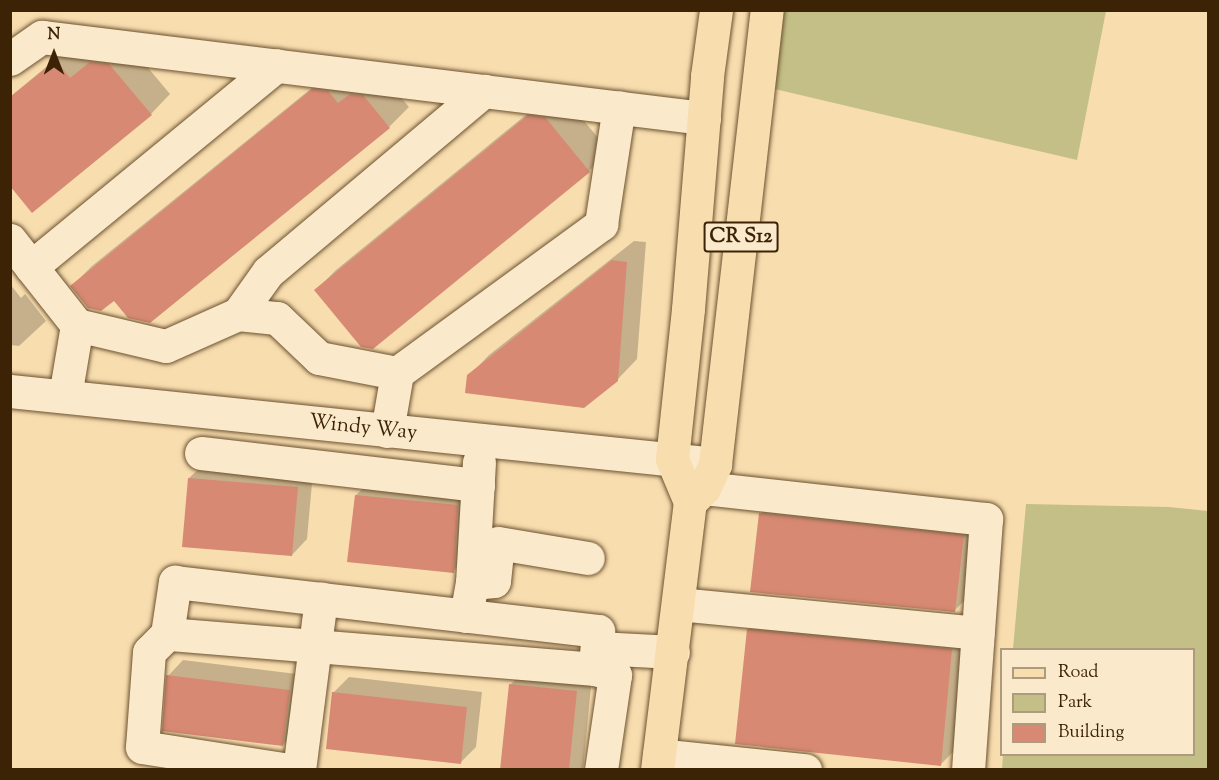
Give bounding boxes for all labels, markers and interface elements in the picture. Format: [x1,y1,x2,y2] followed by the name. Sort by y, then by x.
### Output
[24,24,84,84] north arrow
[48,24,60,47] text: N
[704,220,778,254] road number: CR S12
[308,410,418,446] street label: Windy Way
[1000,648,1195,756] legend
[1058,660,1098,686] text: Road
[1058,690,1092,716] text: Park
[1058,720,1124,746] text: Building

